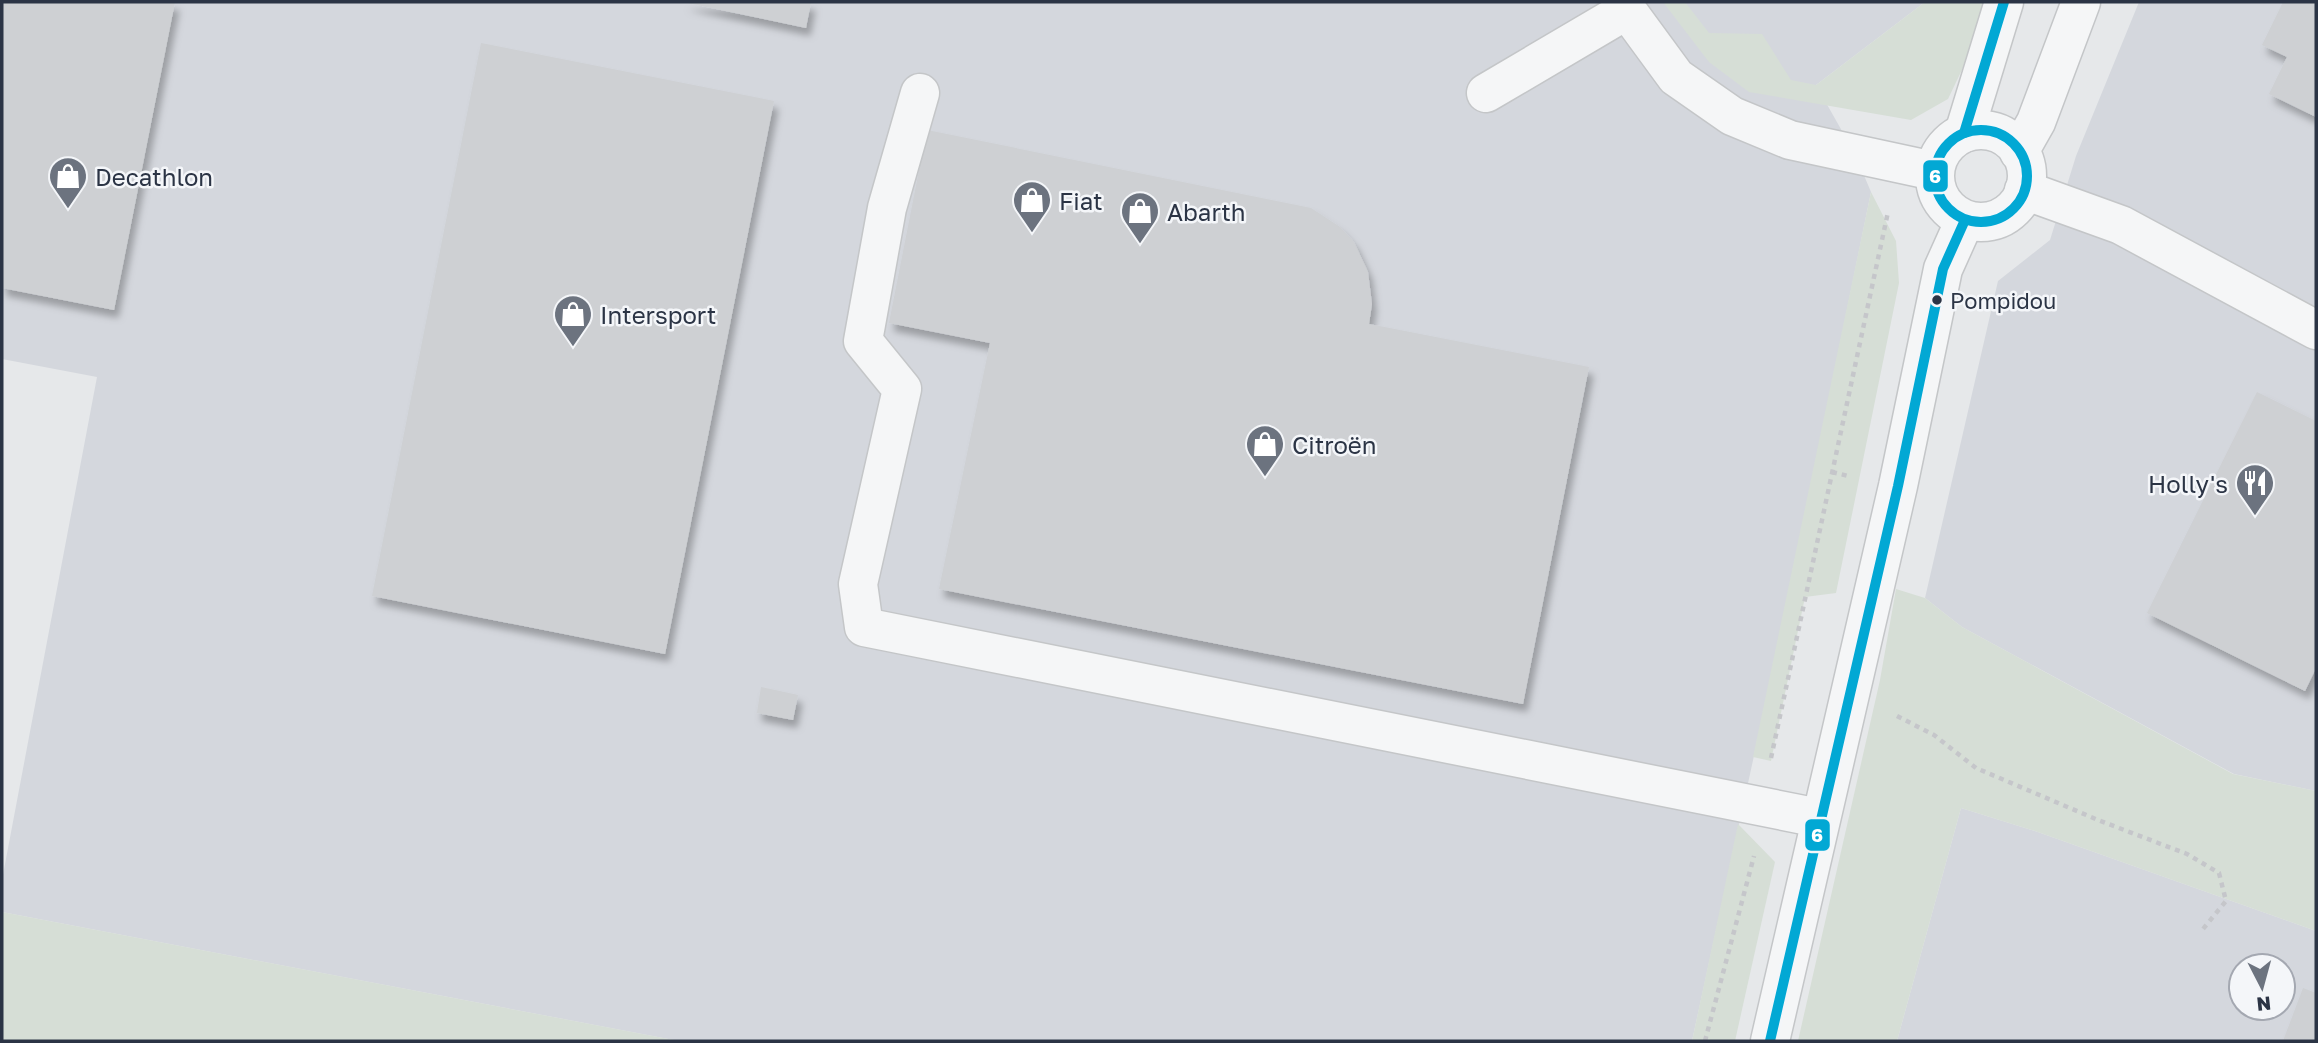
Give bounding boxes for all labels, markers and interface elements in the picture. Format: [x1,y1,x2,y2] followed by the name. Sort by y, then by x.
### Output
[47,155,89,210] shop icon: Decathlon
[1922,159,1949,193] line badge: 6
[95,162,213,191] place label: Decathlon
[1929,164,1941,187] text: 6
[1011,179,1053,234] shop icon: Fiat
[1059,186,1103,215] place label: Fiat
[1119,190,1161,245] shop icon: Abarth
[1167,197,1246,226] place label: Abarth
[1950,287,2056,314] place label: Pompidou
[552,293,594,348] shop icon: Intersport
[1930,293,1944,307] marker: Pompidou
[600,300,716,329] place label: Intersport
[1244,423,1286,478] shop icon: Citroën
[1292,430,1377,459] place label: Citroën
[2234,462,2276,517] restaurant icon: Holly's
[2148,469,2228,498] place label: Holly's
[1804,818,1831,852] line badge: 6
[1811,823,1823,846] text: 6
[2227,952,2297,1022] north arrow
[2255,992,2272,1017] text: N

